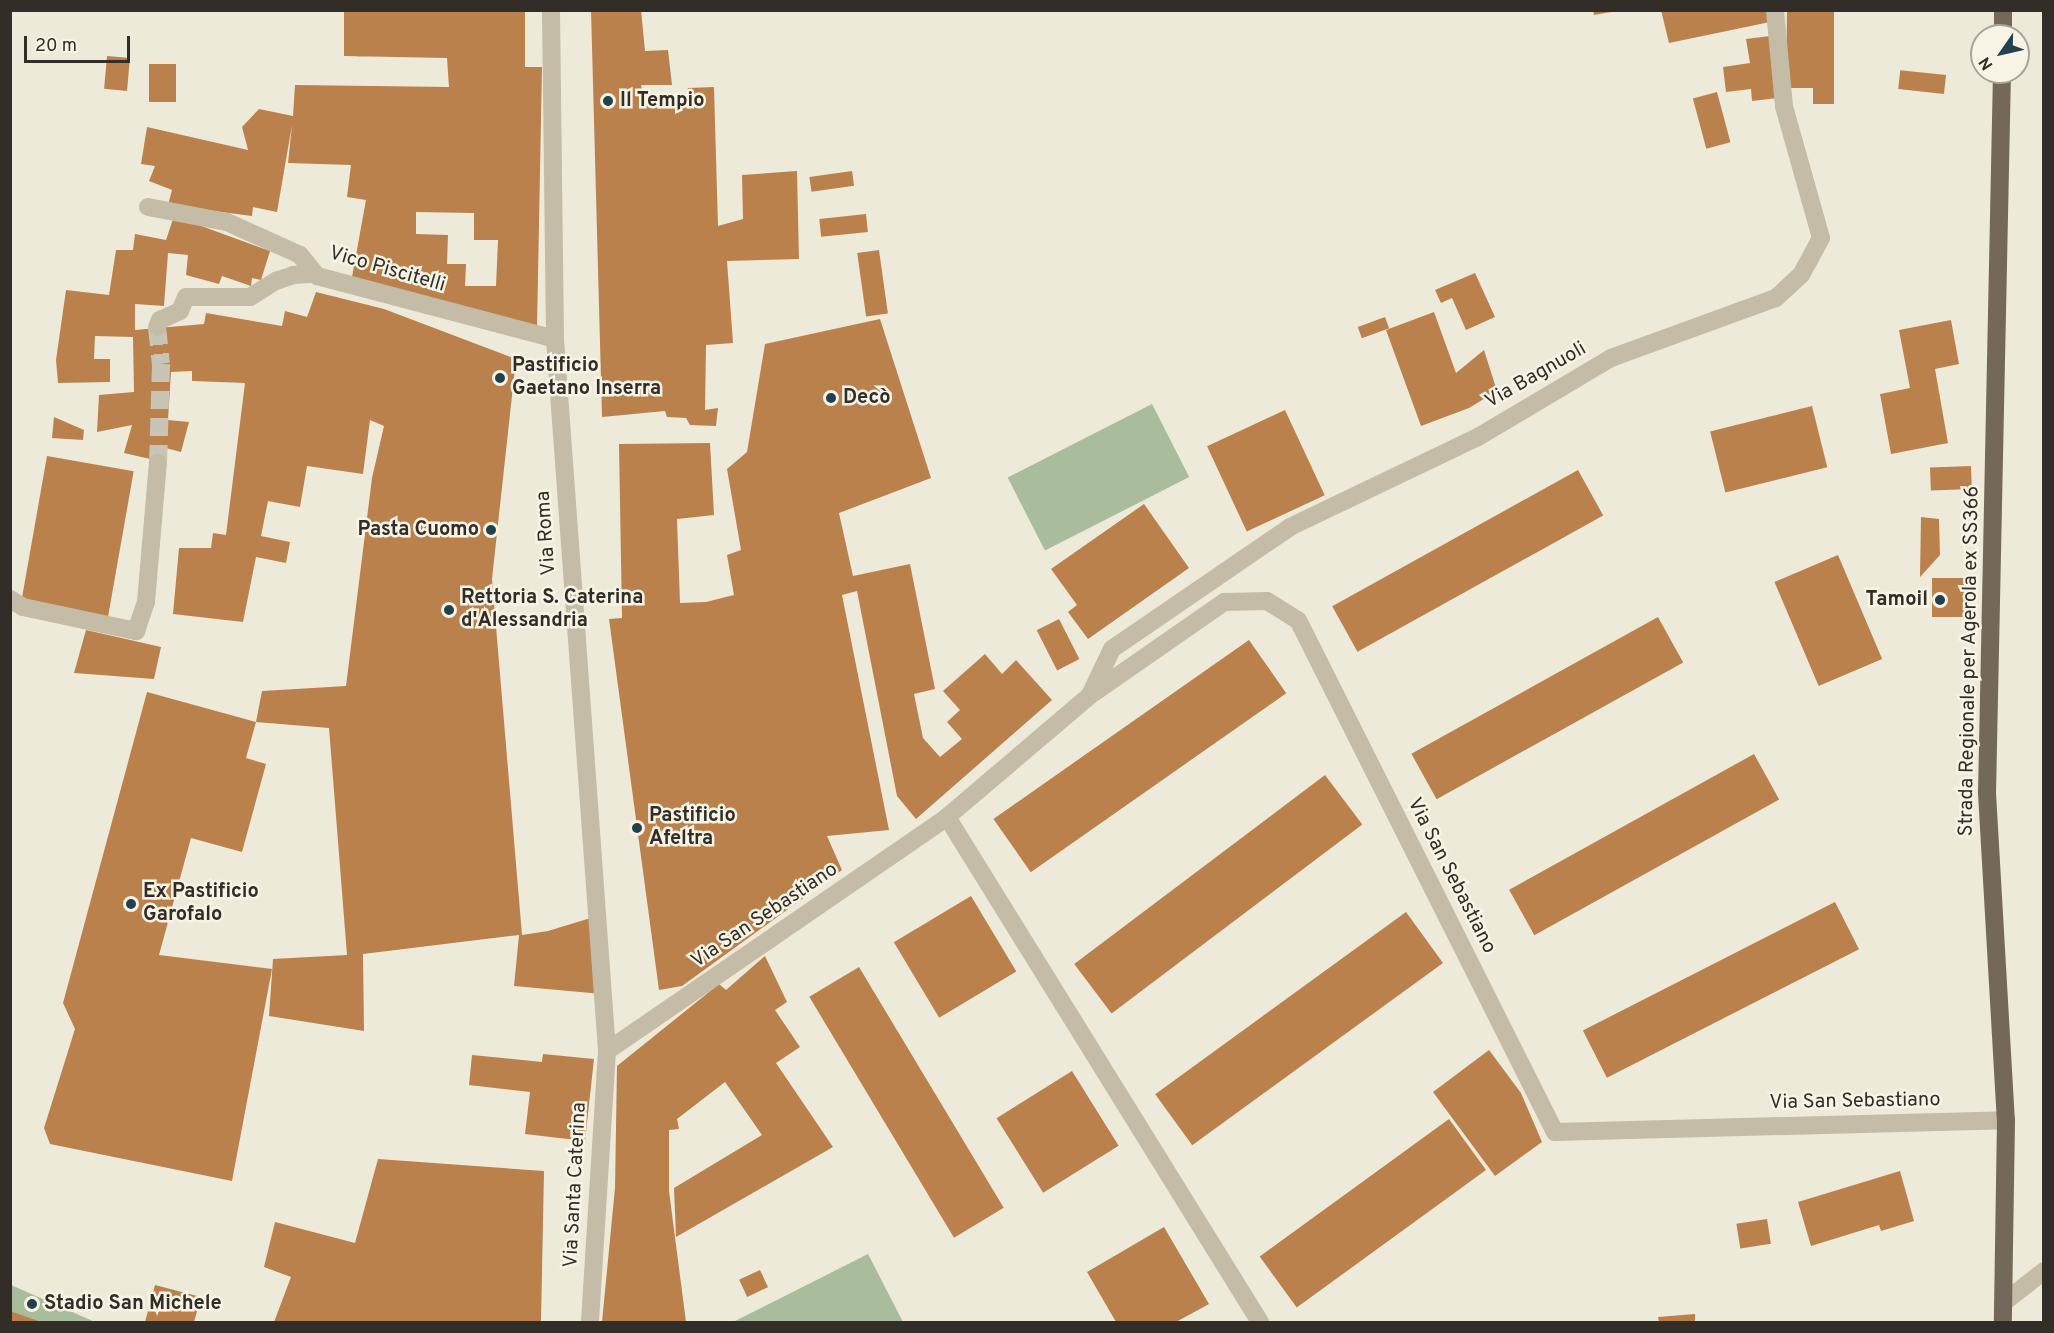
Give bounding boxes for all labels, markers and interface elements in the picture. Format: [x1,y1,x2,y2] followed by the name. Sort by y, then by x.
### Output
[27,24,134,62] scale bar
[1970,24,2030,84] north arrow
[35,35,77,58] text: 20 m
[1975,53,1998,73] text: N
[620,89,704,113] place label: Il Tempio
[601,94,615,108] marker: Il Tempio
[326,242,448,298] street label: Vico Piscitelli
[1481,337,1591,415] street label: Via Bagnuoli
[512,354,661,401] place label: Pastificio Gaetano Inserra
[493,371,507,385] marker: Pastificio Gaetano Inserra
[843,386,891,410] place label: Decò
[824,391,838,405] marker: Decò
[1955,485,1985,837] street label: Strada Regionale per Agerola ex SS366
[532,490,562,576] street label: Via Roma
[358,518,479,542] place label: Pasta Cuomo
[484,523,498,537] marker: Pasta Cuomo
[461,586,643,633] place label: Rettoria S. Caterina d'Alessandria
[1866,588,1928,612] place label: Tamoil
[1933,593,1947,607] marker: Tamoil
[442,603,456,617] marker: Rettoria S. Caterina d'Alessandria
[1401,794,1501,958] street label: Via San Sebastiano
[649,804,736,851] place label: Pastificio Afeltra
[630,821,644,835] marker: Pastificio Afeltra
[687,858,843,974] street label: Via San Sebastiano
[143,880,259,927] place label: Ex Pastificio Garofalo
[124,897,138,911] marker: Ex Pastificio Garofalo
[1769,1089,1941,1115] street label: Via San Sebastiano
[560,1102,592,1268] street label: Via Santa Caterina
[44,1292,222,1316] place label: Stadio San Michele
[25,1297,39,1311] marker: Stadio San Michele

